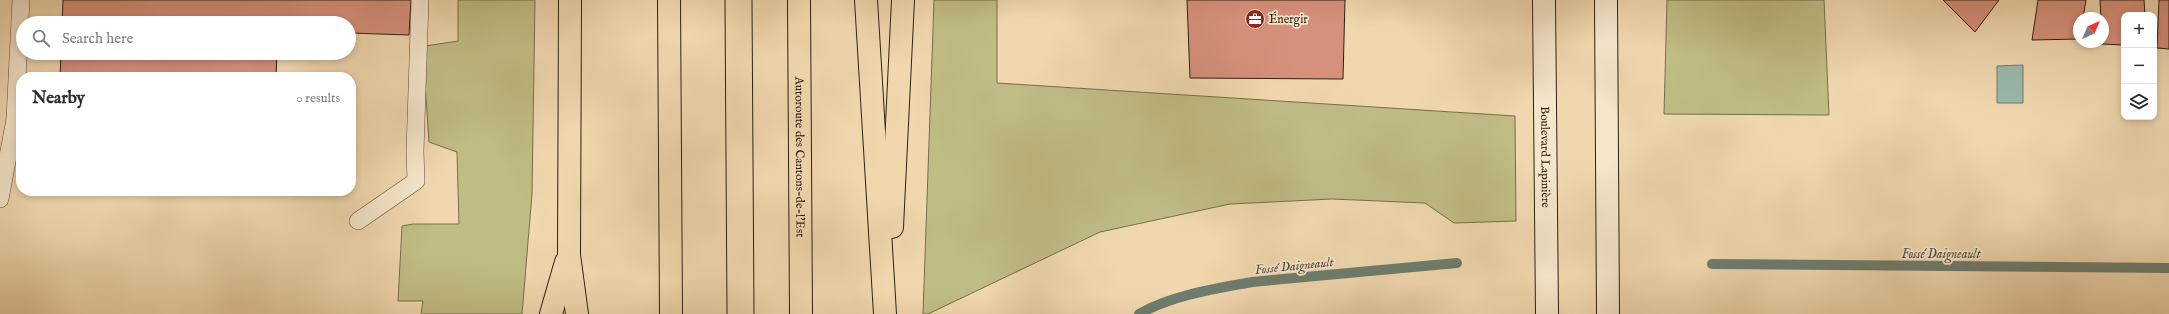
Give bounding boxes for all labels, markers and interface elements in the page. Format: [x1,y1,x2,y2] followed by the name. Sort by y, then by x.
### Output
[1244,8,1266,30] office icon: Énergir
[1269,11,1308,27] place label: Énergir
[2073,12,2109,48] north arrow
[2121,12,2157,120] map controls
[2121,12,2157,48] button: +
[16,16,356,60] search box
[30,27,52,49] icon: search
[62,29,133,48] text: Search here
[2121,48,2157,84] button: −
[791,76,808,237] street label: Autoroute des Cantons-de-l'Est
[2121,84,2157,120] button: layers
[32,88,85,109] text: Nearby
[296,90,340,107] text: 0 results
[1537,106,1553,208] street label: Boulevard Lapinière
[1901,246,1981,264] water label: Fossé Daigneault
[1254,254,1335,280] water label: Fossé Daigneault

